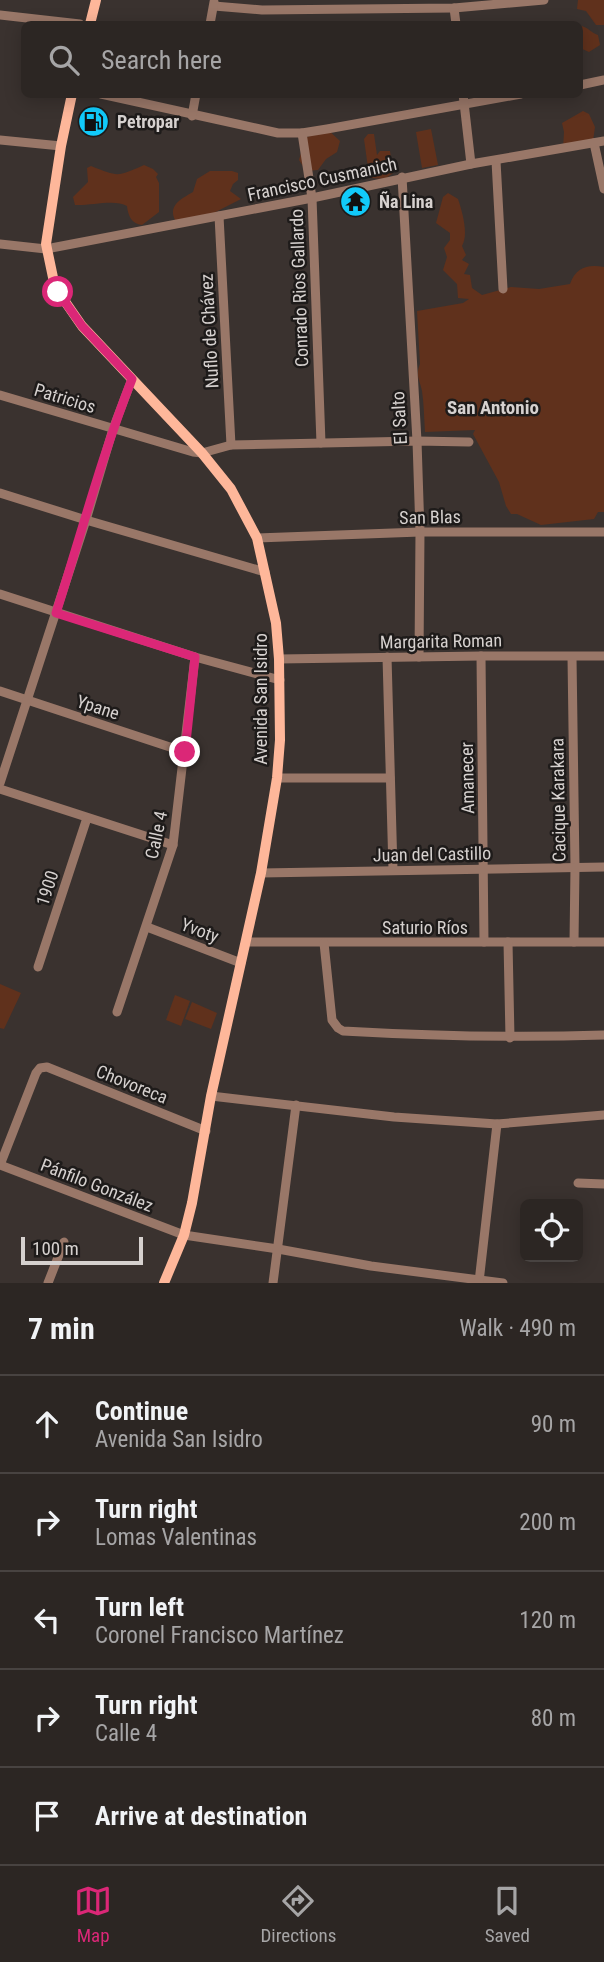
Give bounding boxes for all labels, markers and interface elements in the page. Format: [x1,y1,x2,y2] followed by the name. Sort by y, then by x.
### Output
[21,21,583,98] search box
[45,41,83,79] icon: search
[101,45,222,75] text: Search here
[77,104,111,138] fuel station icon: Petropar
[117,111,179,132] place label: Petropar
[245,153,399,205] street label: Francisco Cusmanich
[339,184,373,218] temple icon: Ña Lina
[379,191,433,212] place label: Ña Lina
[286,209,312,367] street label: Conrado Rios Gallardo
[196,273,222,389] street label: Nuflo de Chávez
[42,276,73,307] route start
[32,379,98,417] street label: Patricios
[387,391,411,445] street label: El Salto
[447,396,539,419] district label: San Antonio
[399,506,461,528] street label: San Blas
[380,629,502,653] street label: Margarita Roman
[250,633,271,765] street label: Avenida San Isidro
[74,690,122,724] street label: Ypane
[169,736,200,767] route end
[546,738,570,862] street label: Cacique Karakara
[456,741,478,814] street label: Amanecer
[141,809,171,861] street label: Calle 4
[373,842,491,866] street label: Juan del Castillo
[32,868,62,908] street label: 1900
[178,913,222,947] street label: Yvoty
[382,917,468,938] street label: Saturio Ríos
[93,1060,171,1108] street label: Chovoreca
[38,1154,156,1216] street label: Pánfilo González
[520,1199,583,1262] map controls
[520,1199,583,1262] button: locate
[21,1234,144,1266] scale bar
[32,1237,79,1260] text: 100 m
[28,1311,95,1346] text: 7 min
[459,1315,576,1342] text: Walk · 490 m
[95,1396,188,1426] text: Continue
[28,1405,66,1443] icon: ahead
[531,1411,576,1438] text: 90 m
[95,1426,263,1453] text: Avenida San Isidro
[95,1494,197,1524] text: Turn right
[28,1503,66,1541] icon: right
[519,1509,576,1536] text: 200 m
[95,1524,257,1551] text: Lomas Valentinas
[95,1592,184,1622] text: Turn left
[28,1601,66,1639] icon: left
[519,1607,576,1634] text: 120 m
[95,1622,344,1649] text: Coronel Francisco Martínez
[95,1690,197,1720] text: Turn right
[28,1699,66,1737] icon: right
[531,1705,576,1732] text: 80 m
[95,1720,157,1747] text: Calle 4
[28,1797,66,1835] icon: arrive
[95,1801,307,1831] text: Arrive at destination
[74,1882,112,1947] tab: Map
[260,1882,336,1947] tab: Directions
[485,1882,530,1947] tab: Saved

